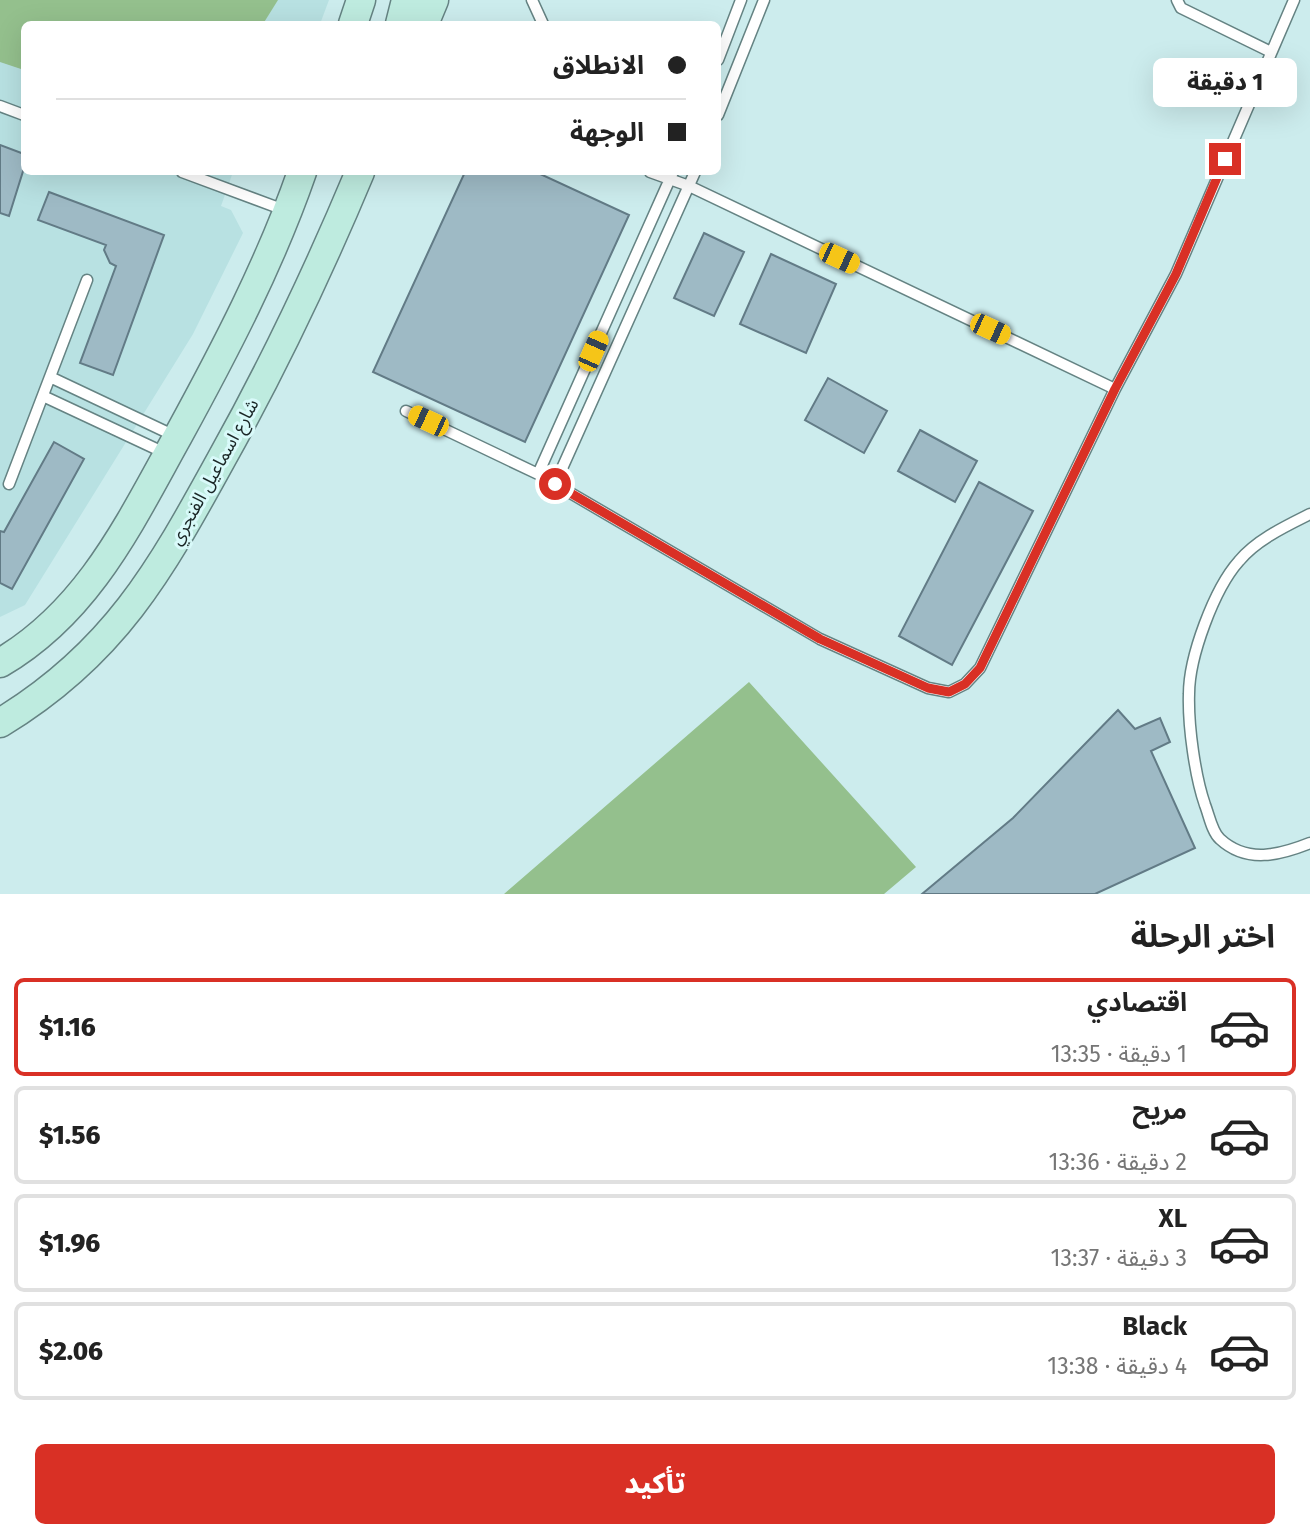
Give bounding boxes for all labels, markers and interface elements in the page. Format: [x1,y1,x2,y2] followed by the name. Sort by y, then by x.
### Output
[553,50,644,81] text: الانطلاق
[1153,58,1297,106] callout: 1 دقيقة
[1187,68,1263,96] text: 1 دقيقة
[570,117,644,148] text: الوجهة
[1209,143,1241,175] route end
[816,240,863,276] car
[967,311,1014,347] car
[575,328,612,374] car
[165,395,266,550] street label: شارع اسماعيل الفنجري
[405,403,452,439] car
[539,468,571,500] route start
[1131,917,1275,955] text: اختر الرحلة
[1087,987,1187,1018] text: اقتصادي
[1208,996,1271,1059] icon: car
[39,1012,96,1043] text: $1.16
[1051,1040,1187,1068] text: 1 دقيقة · 13:35
[1132,1095,1187,1126] text: مريح
[1208,1104,1271,1167] icon: car
[39,1120,100,1151] text: $1.56
[1049,1148,1187,1176] text: 2 دقيقة · 13:36
[1159,1203,1187,1234] text: XL
[1208,1212,1271,1275] icon: car
[39,1228,100,1259] text: $1.96
[1051,1244,1187,1272] text: 3 دقيقة · 13:37
[1122,1311,1187,1342] text: Black
[1208,1320,1271,1383] icon: car
[39,1336,103,1367] text: $2.06
[1047,1352,1187,1380] text: 4 دقيقة · 13:38
[35,1444,1275,1524] button: تأكيد

